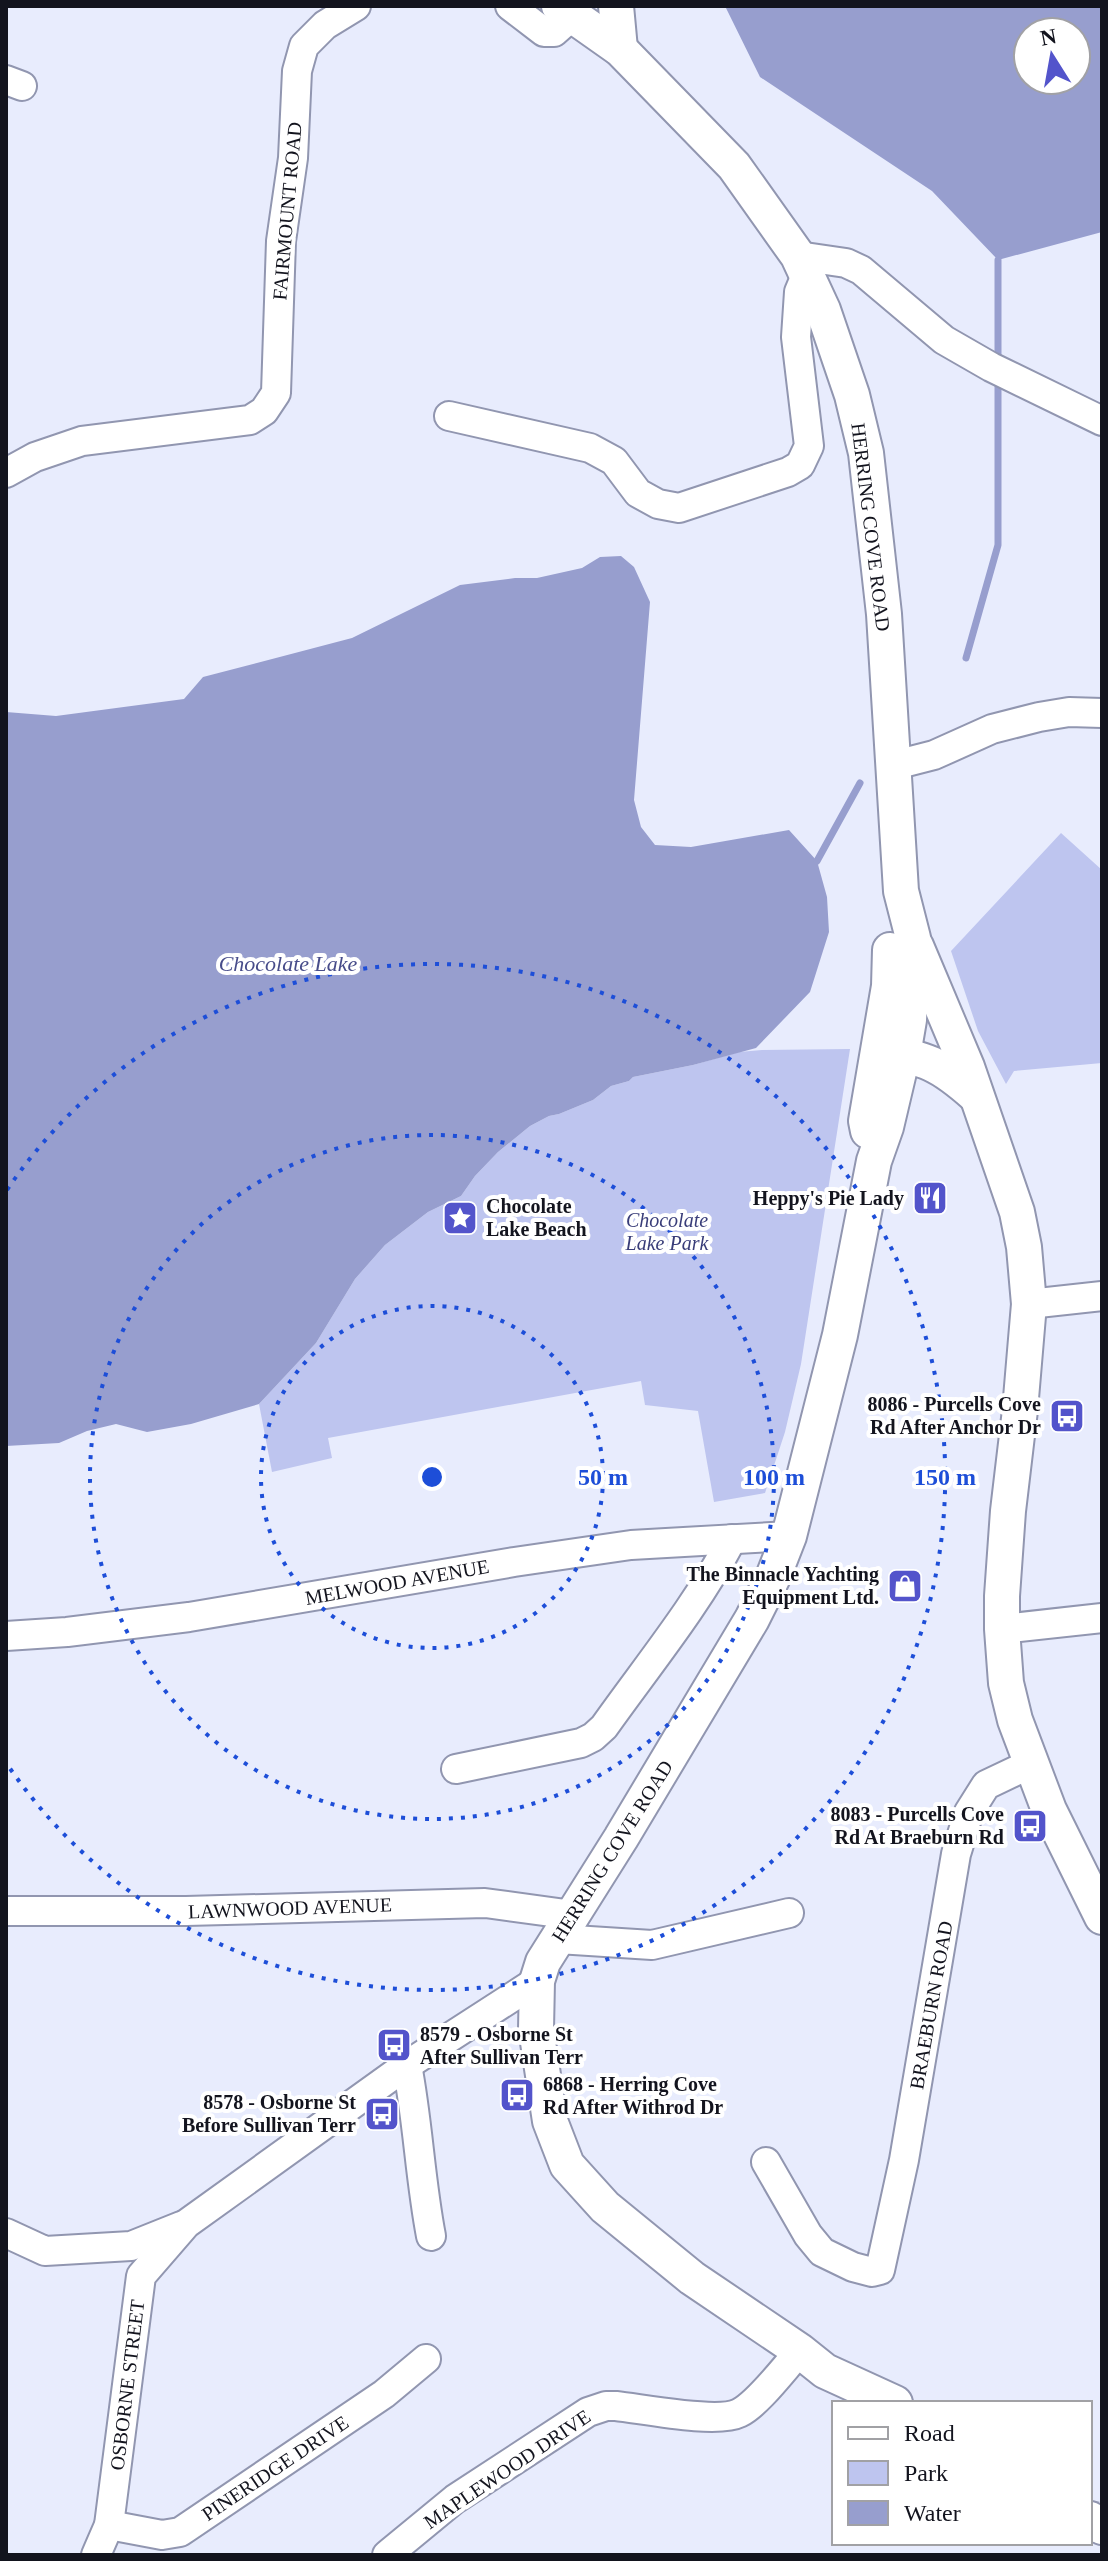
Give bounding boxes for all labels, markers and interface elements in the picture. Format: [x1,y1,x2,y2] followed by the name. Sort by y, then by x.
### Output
[1012,16,1092,96] north arrow
[1038,23,1059,51] text: N
[268,121,306,301] street label: FAIRMOUNT ROAD
[847,421,895,633] street label: HERRING COVE ROAD
[219,951,358,976] water label: Chocolate Lake
[911,1179,949,1217] restaurant icon: Heppy's Pie Lady
[753,1187,904,1210] place label: Heppy's Pie Lady
[486,1195,587,1240] place label: Chocolate Lake Beach
[441,1199,479,1237] place icon: Chocolate Lake Beach
[625,1209,709,1254] park label: Chocolate Lake Park
[868,1393,1041,1438] place label: 8086 - Purcells Cove Rd After Anchor Dr
[1048,1397,1086,1435] bus stop icon: 8086 - Purcells Cove Rd After Anchor Dr
[418,1463,446,1491] centre of rings
[578,1464,628,1490] text: 50 m
[743,1464,805,1490] text: 100 m
[914,1464,976,1490] text: 150 m
[303,1555,491,1609] street label: MELWOOD AVENUE
[686,1563,879,1609] place label: The Binnacle Yachting Equipment Ltd.
[886,1567,924,1605] shop icon: The Binnacle Yachting Equipment Ltd.
[547,1756,677,1946] street label: HERRING COVE ROAD
[831,1803,1004,1848] place label: 8083 - Purcells Cove Rd At Braeburn Rd
[1011,1807,1049,1845] bus stop icon: 8083 - Purcells Cove Rd At Braeburn Rd
[188,1893,392,1923] street label: LAWNWOOD AVENUE
[905,1919,957,2091] street label: BRAEBURN ROAD
[420,2023,583,2068] place label: 8579 - Osborne St After Sullivan Terr
[375,2026,413,2064] bus stop icon: 8579 - Osborne St After Sullivan Terr
[543,2073,723,2118] place label: 6868 - Herring Cove Rd After Withrod Dr
[498,2076,536,2114] bus stop icon: 6868 - Herring Cove Rd After Withrod Dr
[182,2091,356,2136] place label: 8578 - Osborne St Before Sullivan Terr
[363,2095,401,2133] bus stop icon: 8578 - Osborne St Before Sullivan Terr
[106,2298,148,2472] street label: OSBORNE STREET
[832,2401,1092,2545] legend
[420,2405,594,2533] street label: MAPLEWOOD DRIVE
[198,2411,352,2525] street label: PINERIDGE DRIVE
[904,2420,955,2446] text: Road
[904,2460,948,2486] text: Park
[904,2500,961,2526] text: Water

